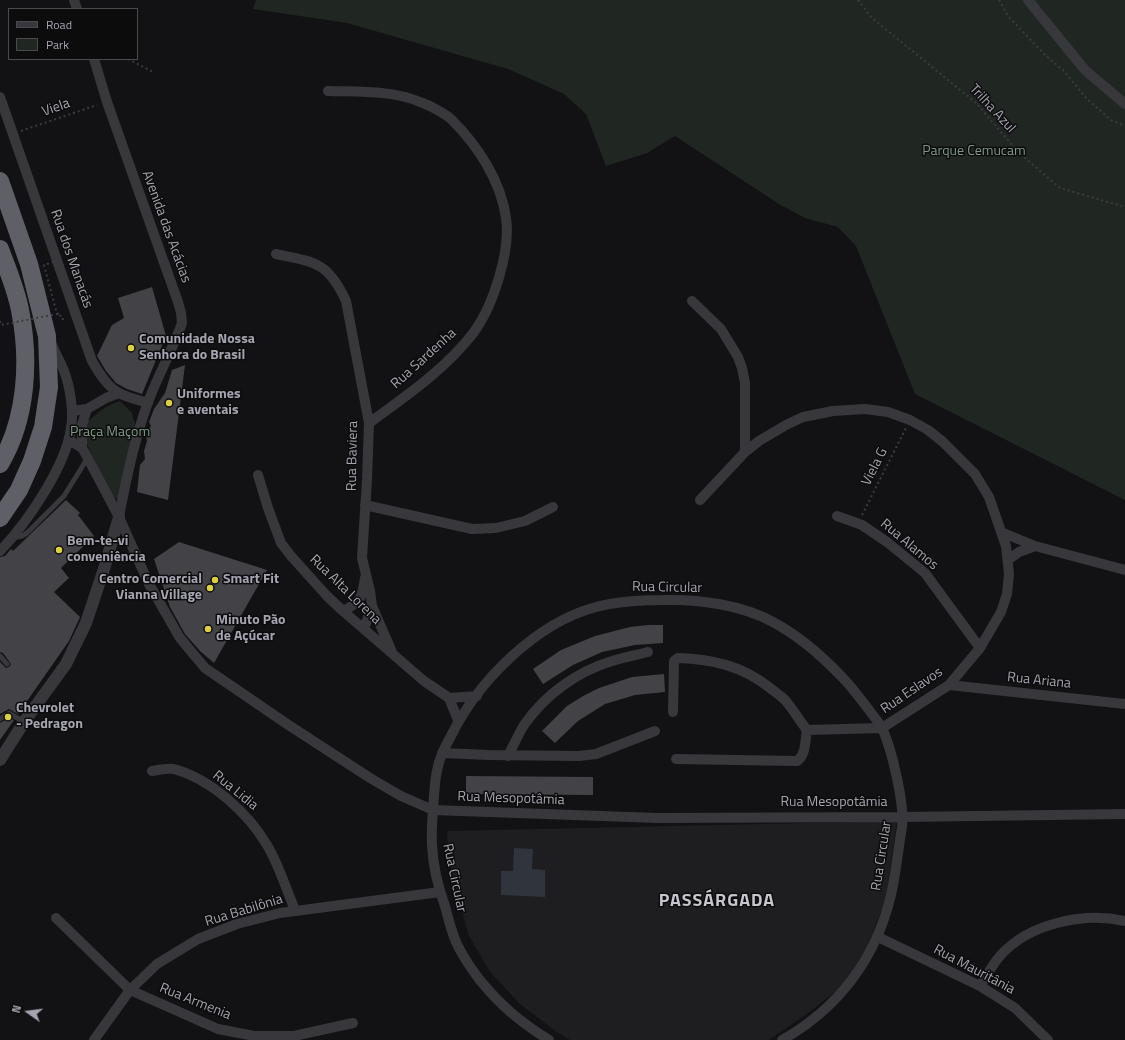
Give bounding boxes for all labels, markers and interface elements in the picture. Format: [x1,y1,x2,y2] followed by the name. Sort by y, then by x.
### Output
[8,8,138,60] legend
[46,15,72,34] text: Road
[46,35,69,54] text: Park
[965,81,1019,137] street label: Trilha Azul
[40,95,72,121] street label: Viela
[922,144,1026,160] park label: Parque Cemucam
[138,169,194,285] street label: Avenida das Acácias
[46,207,96,311] street label: Rua dos Manacás
[388,325,460,393] street label: Rua Sardenha
[139,332,255,364] place label: Comunidade Nossa Senhora do Brasil
[126,343,136,353] marker: Comunidade Nossa Senhora do Brasil
[177,387,241,420] place label: Uniformes e aventais
[164,398,174,408] marker: Uniformes e aventais
[344,421,362,491] street label: Rua Baviera
[70,425,150,441] park label: Praça Maçom
[858,445,892,489] street label: Viela G
[877,516,941,574] street label: Rua Alamos
[67,534,146,566] place label: Bem-te-vi conveniência
[54,545,64,555] marker: Bem-te-vi conveniência
[306,552,384,628] street label: Rua Alta Lorena
[99,572,202,604] place label: Centro Comercial Vianna Village
[223,572,279,588] place label: Smart Fit
[210,575,220,585] marker: Smart Fit
[632,579,702,597] street label: Rua Circular
[205,583,215,593] marker: Centro Comercial Vianna Village
[216,613,286,646] place label: Minuto Pão de Açúcar
[203,624,213,634] marker: Minuto Pão de Açúcar
[878,664,946,718] street label: Rua Eslavos
[1006,669,1072,693] street label: Rua Ariana
[16,701,83,734] place label: Chevrolet - Pedragon
[3,712,13,722] marker: Chevrolet - Pedragon
[209,768,261,814] street label: Rua Lidia
[457,789,565,809] street label: Rua Mesopotâmia
[780,795,888,811] street label: Rua Mesopotâmia
[868,820,896,892] street label: Rua Circular
[438,842,470,914] street label: Rua Circular
[203,891,285,931] street label: Rua Babilônia
[659,891,775,913] district label: PASSÁRGADA
[930,942,1018,998] street label: Rua Mauritânia
[157,980,233,1024] street label: Rua Armenia
[8,992,48,1032] north arrow
[8,1003,25,1015] text: N

